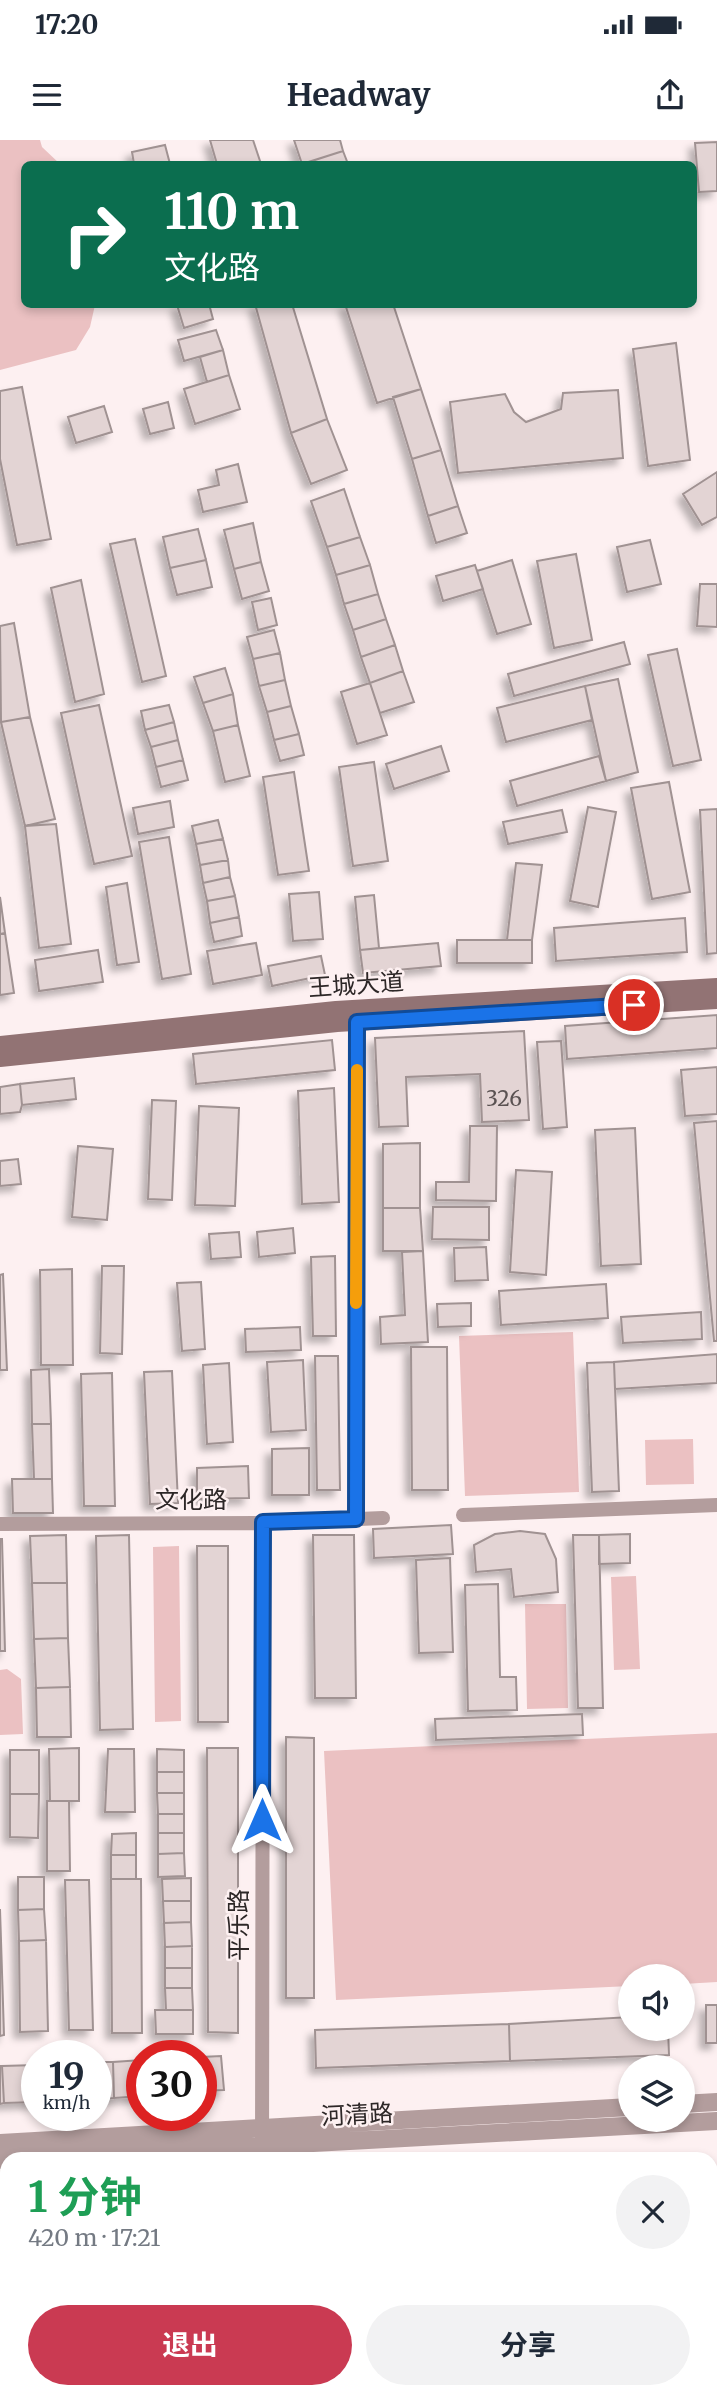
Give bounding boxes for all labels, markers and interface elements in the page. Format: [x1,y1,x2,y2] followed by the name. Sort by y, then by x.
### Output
[35,8,99,41] text: 17:20
[286,75,431,115] text: Headway
[28,76,66,114] icon: menu
[651,76,689,114] icon: share
[164,181,299,242] text: 110 m
[49,189,140,280] icon: right
[164,248,260,288] text: 文化路
[307,966,405,1003] street label: 王城大道
[604,975,664,1035] pin
[615,986,653,1024] icon: arrive
[486,1085,522,1112] house number: 326
[155,1484,227,1515] street label: 文化路
[225,1783,299,1857] position arrow
[223,1889,254,1961] street label: 平乐路
[618,1964,695,2132] map controls
[618,1964,695,2041] button: sound
[126,2040,217,2131] speed limit sign: 30
[48,2054,85,2098] text: 19
[618,2055,695,2132] button: layers
[43,2091,90,2114] text: km/h
[320,2097,394,2132] street label: 河清路
[28,2171,141,2223] text: 1 分钟
[616,2175,690,2249] button: close
[28,2223,161,2252] text: 420 m · 17:21
[28,2305,352,2385] button: 退出
[366,2305,690,2385] button: 分享

